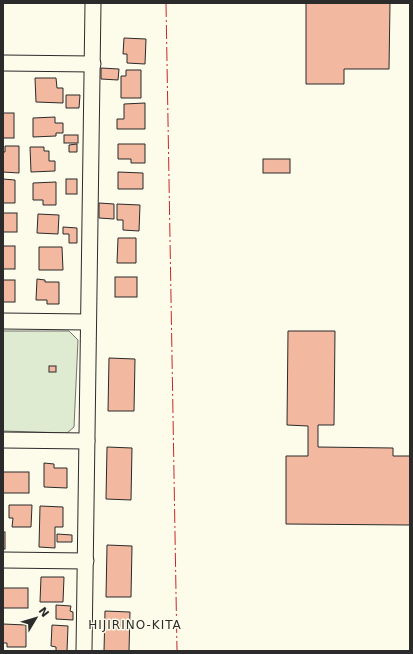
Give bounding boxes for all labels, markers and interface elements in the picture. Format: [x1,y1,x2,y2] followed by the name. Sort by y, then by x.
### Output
[16,598,56,638] north arrow
[36,605,51,620] text: N
[88,618,182,632] district label: HIJIRINO-KITA

